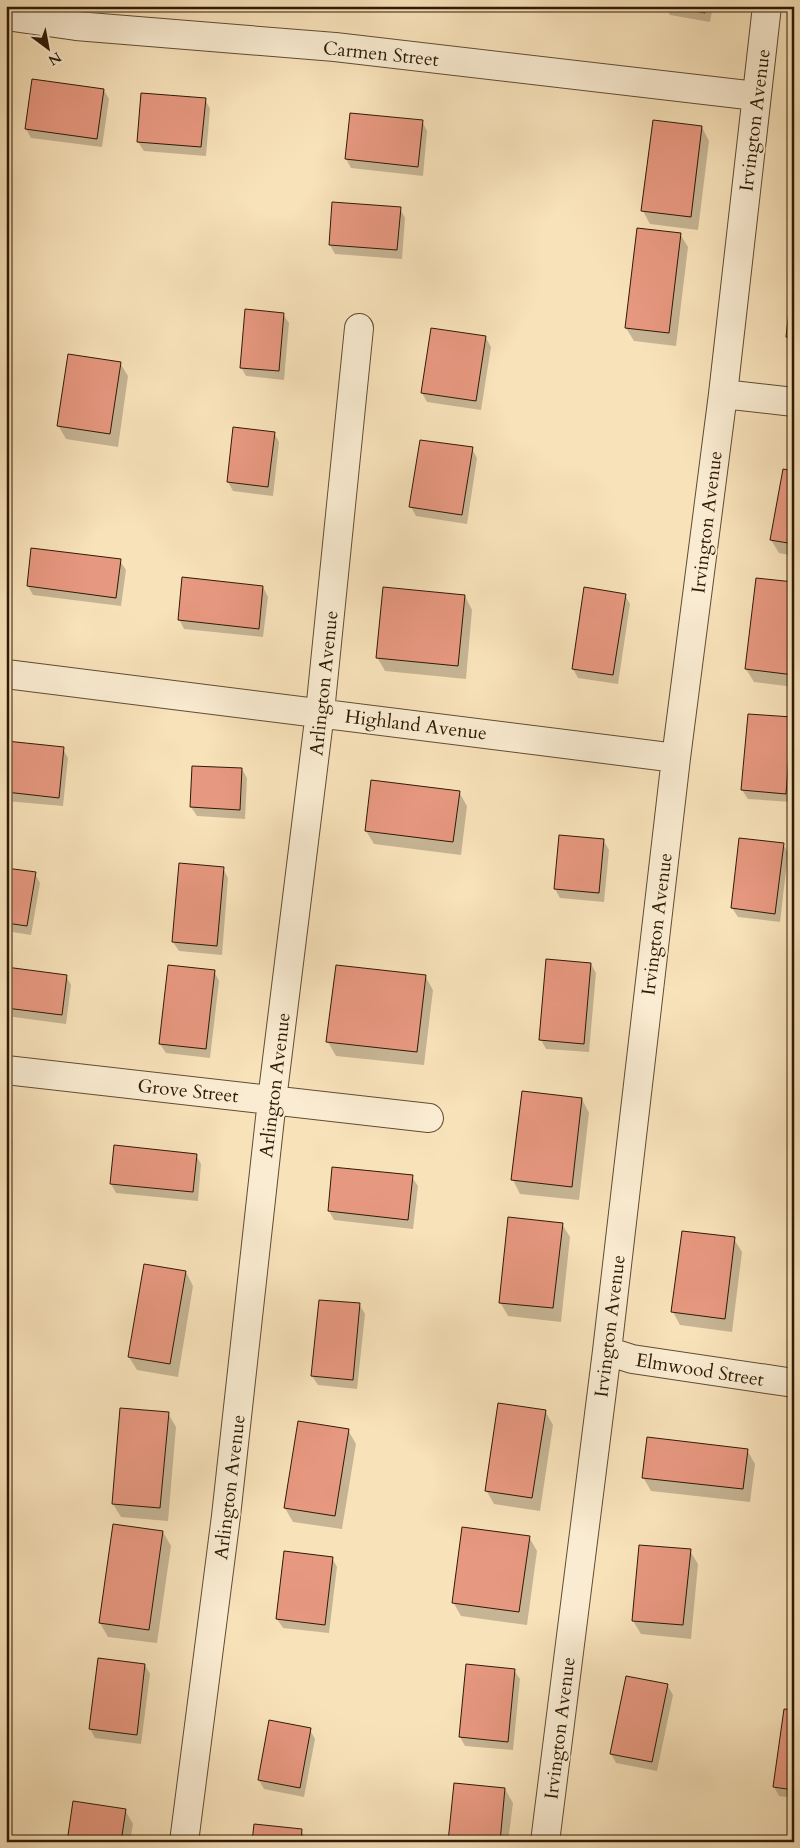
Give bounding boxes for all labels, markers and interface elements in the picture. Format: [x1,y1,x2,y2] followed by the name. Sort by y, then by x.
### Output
[22,22,72,72] north arrow
[322,35,440,73] street label: Carmen Street
[44,47,65,70] text: N
[733,47,777,193] street label: Irvington Avenue
[685,449,729,595] street label: Irvington Avenue
[303,609,345,757] street label: Arlington Avenue
[343,703,488,747] street label: Highland Avenue
[635,851,679,997] street label: Irvington Avenue
[253,1011,297,1159] street label: Arlington Avenue
[136,1073,240,1109] street label: Grove Street
[588,1253,632,1399] street label: Irvington Avenue
[634,1347,766,1393] street label: Elmwood Street
[208,1413,252,1561] street label: Arlington Avenue
[538,1655,582,1801] street label: Irvington Avenue

